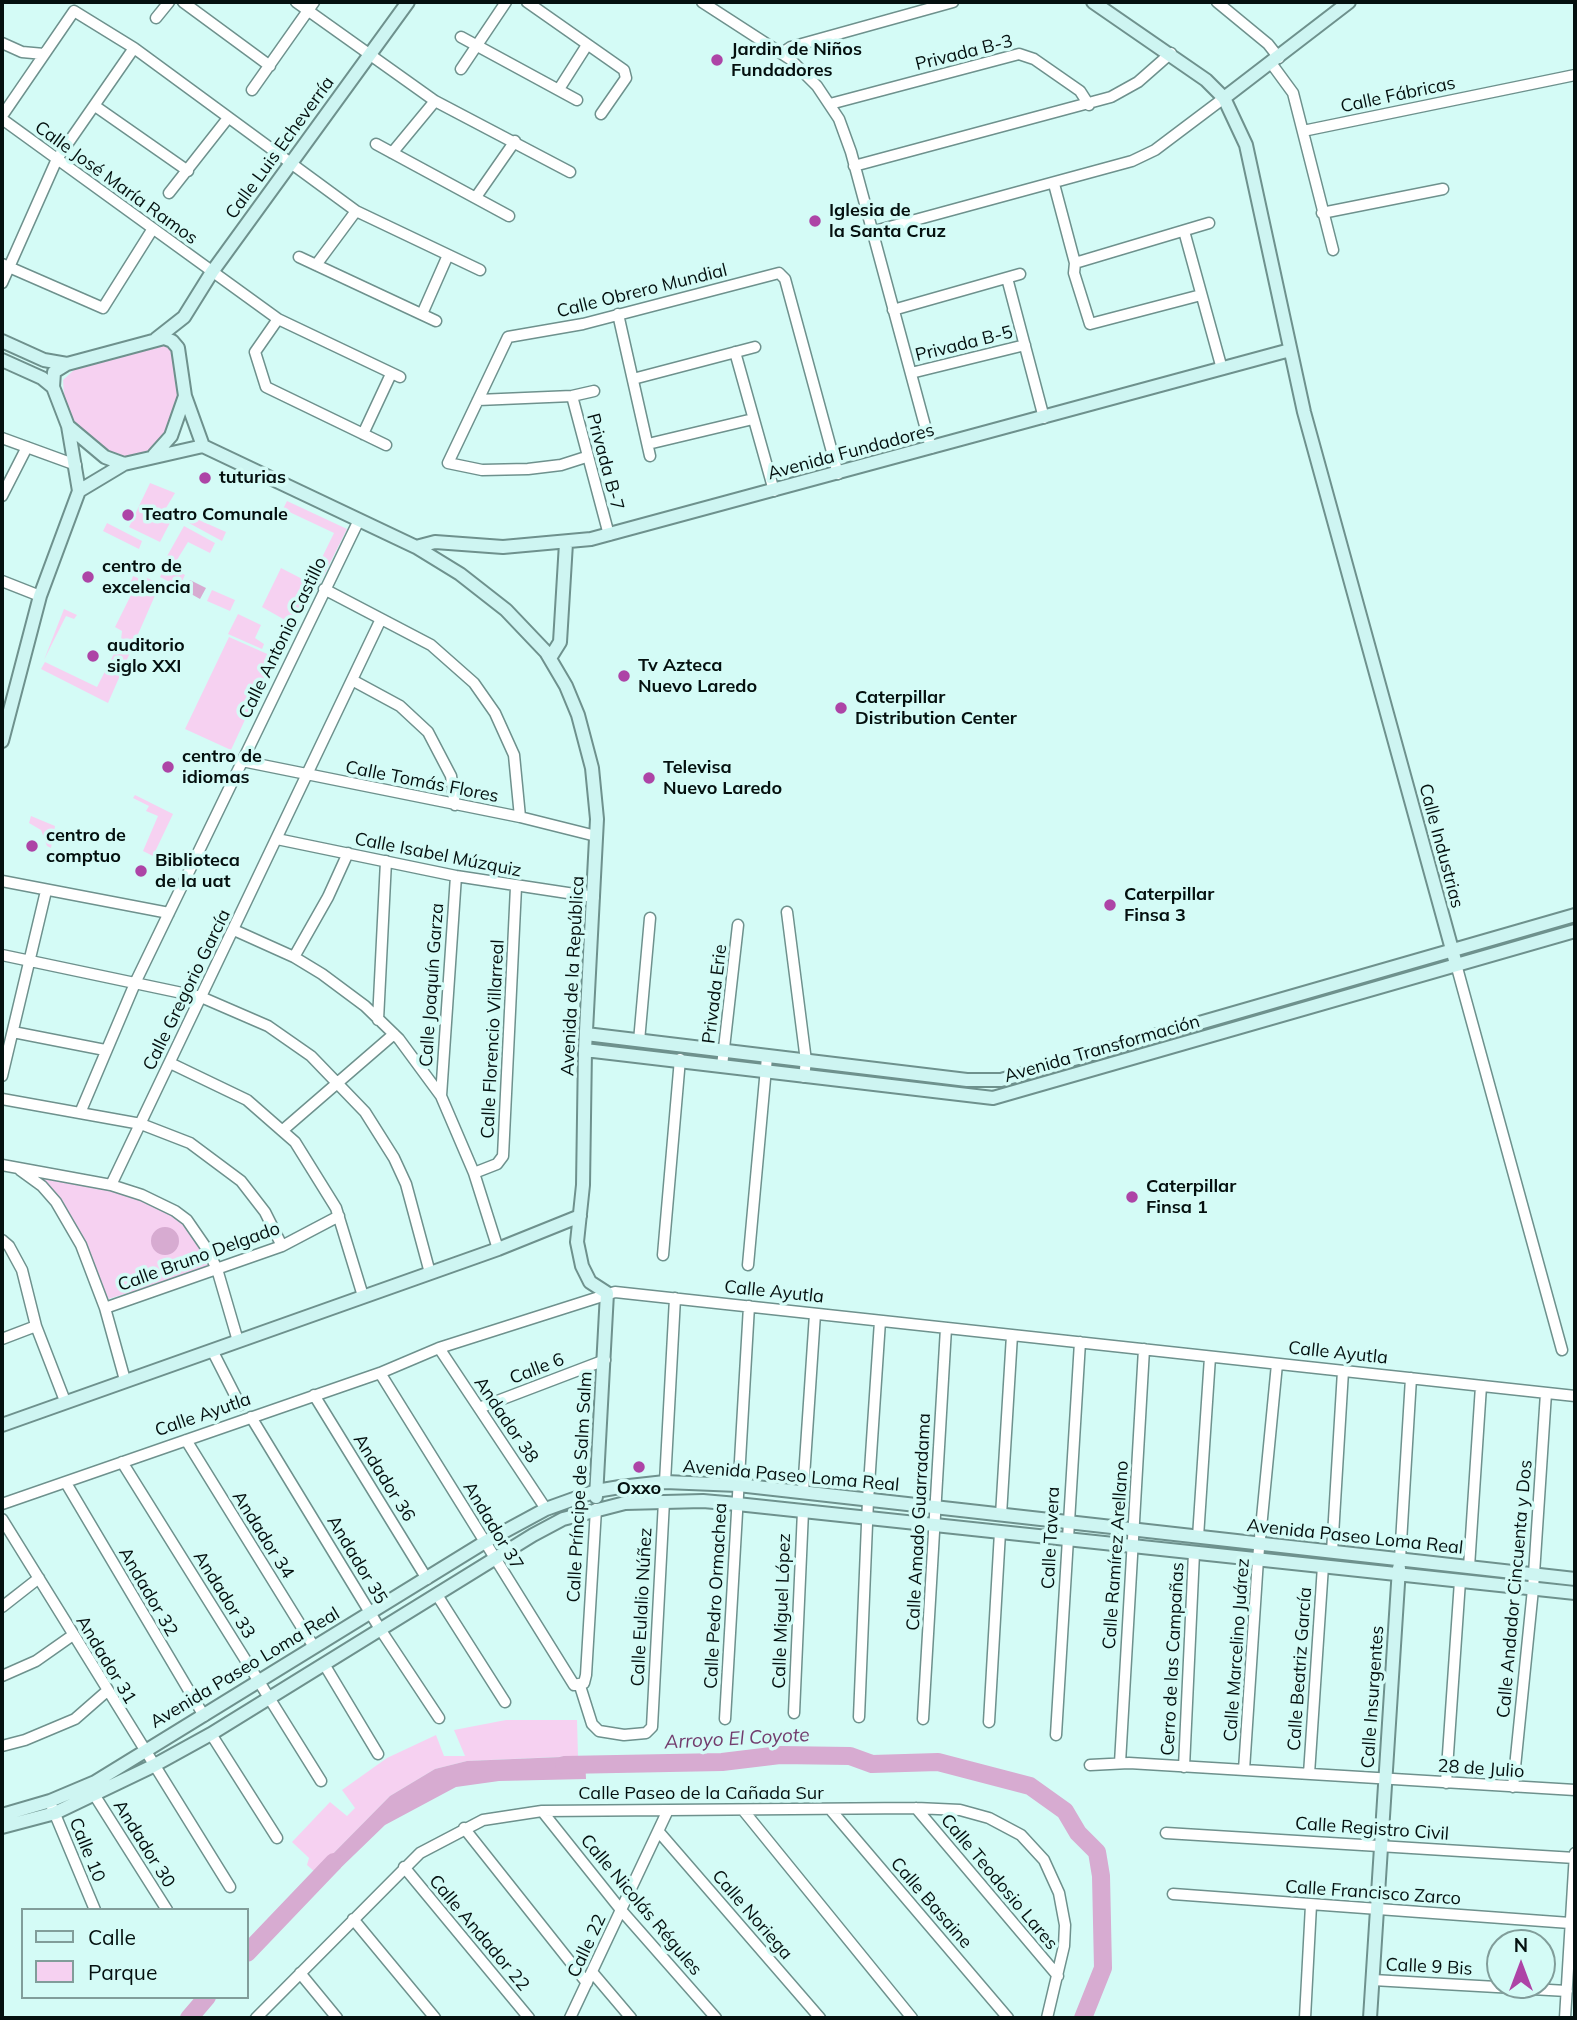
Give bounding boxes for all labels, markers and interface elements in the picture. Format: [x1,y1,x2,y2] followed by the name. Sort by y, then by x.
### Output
[913,30,1015,76] street label: Privada B-3
[731,39,862,82] place label: Jardin de Niños Fundadores
[709,52,725,68] marker: Jardin de Niños Fundadores
[1339,72,1457,118] street label: Calle Fábricas
[221,73,339,223] street label: Calle Luis Echeverría
[30,117,202,249] street label: Calle José María Ramos
[829,200,946,242] place label: Iglesia de la Santa Cruz
[807,213,823,229] marker: Iglesia de la Santa Cruz
[555,259,729,323] street label: Calle Obrero Mundial
[913,321,1015,367] street label: Privada B-5
[582,411,628,513] street label: Privada B-7
[765,419,937,485] street label: Avenida Fundadores
[219,467,286,489] place label: tuturias
[197,470,213,486] marker: tuturias
[142,504,288,526] place label: Teatro Comunale
[120,507,136,523] marker: Teatro Comunale
[234,554,332,722] street label: Calle Antonio Castillo
[102,556,191,598] place label: centro de excelencia
[80,569,96,585] marker: centro de excelencia
[107,635,185,678] place label: auditorio siglo XXI
[85,648,101,664] marker: auditorio siglo XXI
[638,655,757,698] place label: Tv Azteca Nuevo Laredo
[616,668,632,684] marker: Tv Azteca Nuevo Laredo
[855,687,1017,730] place label: Caterpillar Distribution Center
[833,700,849,716] marker: Caterpillar Distribution Center
[182,746,262,788] place label: centro de idiomas
[344,757,500,807] street label: Calle Tomás Flores
[663,757,782,800] place label: Televisa Nuevo Laredo
[160,759,176,775] marker: centro de idiomas
[641,770,657,786] marker: Televisa Nuevo Laredo
[1414,781,1468,911] street label: Calle Industrias
[46,825,126,868] place label: centro de comptuo
[353,828,523,882] street label: Calle Isabel Múzquiz
[24,838,40,854] marker: centro de comptuo
[155,850,240,892] place label: Biblioteca de la uat
[133,863,149,879] marker: Biblioteca de la uat
[557,875,589,1077] street label: Avenida de la República
[1124,884,1214,926] place label: Caterpillar Finsa 3
[1102,897,1118,913] marker: Caterpillar Finsa 3
[416,902,448,1068] street label: Calle Joaquín Garza
[139,906,235,1074] street label: Calle Gregorio García
[477,939,509,1139] street label: Calle Florencio Villarreal
[698,943,732,1045] street label: Privada Erie
[1002,1011,1202,1087] street label: Avenida Transformación
[1146,1176,1236,1218] place label: Caterpillar Finsa 1
[1124,1189,1140,1205] marker: Caterpillar Finsa 1
[115,1218,283,1296] street label: Calle Bruno Delgado
[723,1276,825,1308] street label: Calle Ayutla
[1287,1337,1389,1369] street label: Calle Ayutla
[507,1349,567,1389] street label: Calle 6
[563,1371,597,1603] street label: Calle Príncipe de Salm Salm
[469,1373,543,1467] street label: Andador 38
[152,1389,254,1441] street label: Calle Ayutla
[903,1413,935,1631] street label: Calle Amado Guarradama
[349,1430,419,1526] street label: Andador 36
[682,1456,900,1496] street label: Avenida Paseo Loma Real
[631,1459,647,1475] marker: Oxxo
[1493,1459,1537,1719] street label: Calle Andador Cincuenta y Dos
[1099,1460,1133,1650] street label: Calle Ramírez Arellano
[458,1478,528,1574] street label: Andador 37
[617,1478,661,1500] place label: Oxxo
[1038,1486,1064,1590] street label: Calle Tavera
[228,1487,298,1583] street label: Andador 34
[700,1502,732,1690] street label: Calle Pedro Ormachea
[322,1512,392,1608] street label: Andador 35
[1246,1515,1464,1559] street label: Avenida Paseo Loma Real
[627,1527,657,1687] street label: Calle Eulalio Núñez
[768,1533,796,1689] street label: Calle Miguel López
[114,1544,182,1640] street label: Andador 32
[189,1547,259,1643] street label: Andador 33
[1220,1558,1254,1742] street label: Calle Marcelino Juárez
[1157,1562,1189,1756] street label: Cerro de las Campañas
[1283,1586,1317,1752] street label: Calle Beatriz García
[146,1603,344,1733] street label: Avenida Paseo Loma Real
[71,1612,141,1708] street label: Andador 31
[1357,1625,1389,1769] street label: Calle Insurgentes
[664,1724,810,1754] water label: Arroyo El Coyote
[1437,1755,1525,1783] street label: 28 de Julio
[578,1783,824,1805] street label: Calle Paseo de la Cañada Sur
[109,1796,179,1892] street label: Andador 30
[936,1810,1062,1954] street label: Calle Teodosio Lares
[1294,1813,1450,1845] street label: Calle Registro Civil
[64,1815,110,1885] street label: Calle 10
[576,1830,706,1980] street label: Calle Nicolás Régules
[886,1853,976,1953] street label: Calle Basaine
[707,1866,797,1964] street label: Calle Noriega
[424,1870,534,1996] street label: Calle Andador 22
[1284,1876,1462,1910] street label: Calle Francisco Zarco
[21,1908,248,1999] legend
[563,1911,611,1981] street label: Calle 22
[88,1924,136,1950] text: Calle
[1486,1929,1556,1999] north arrow
[1514,1933,1528,1957] text: N
[1385,1954,1473,1980] street label: Calle 9 Bis
[88,1959,157,1985] text: Parque

